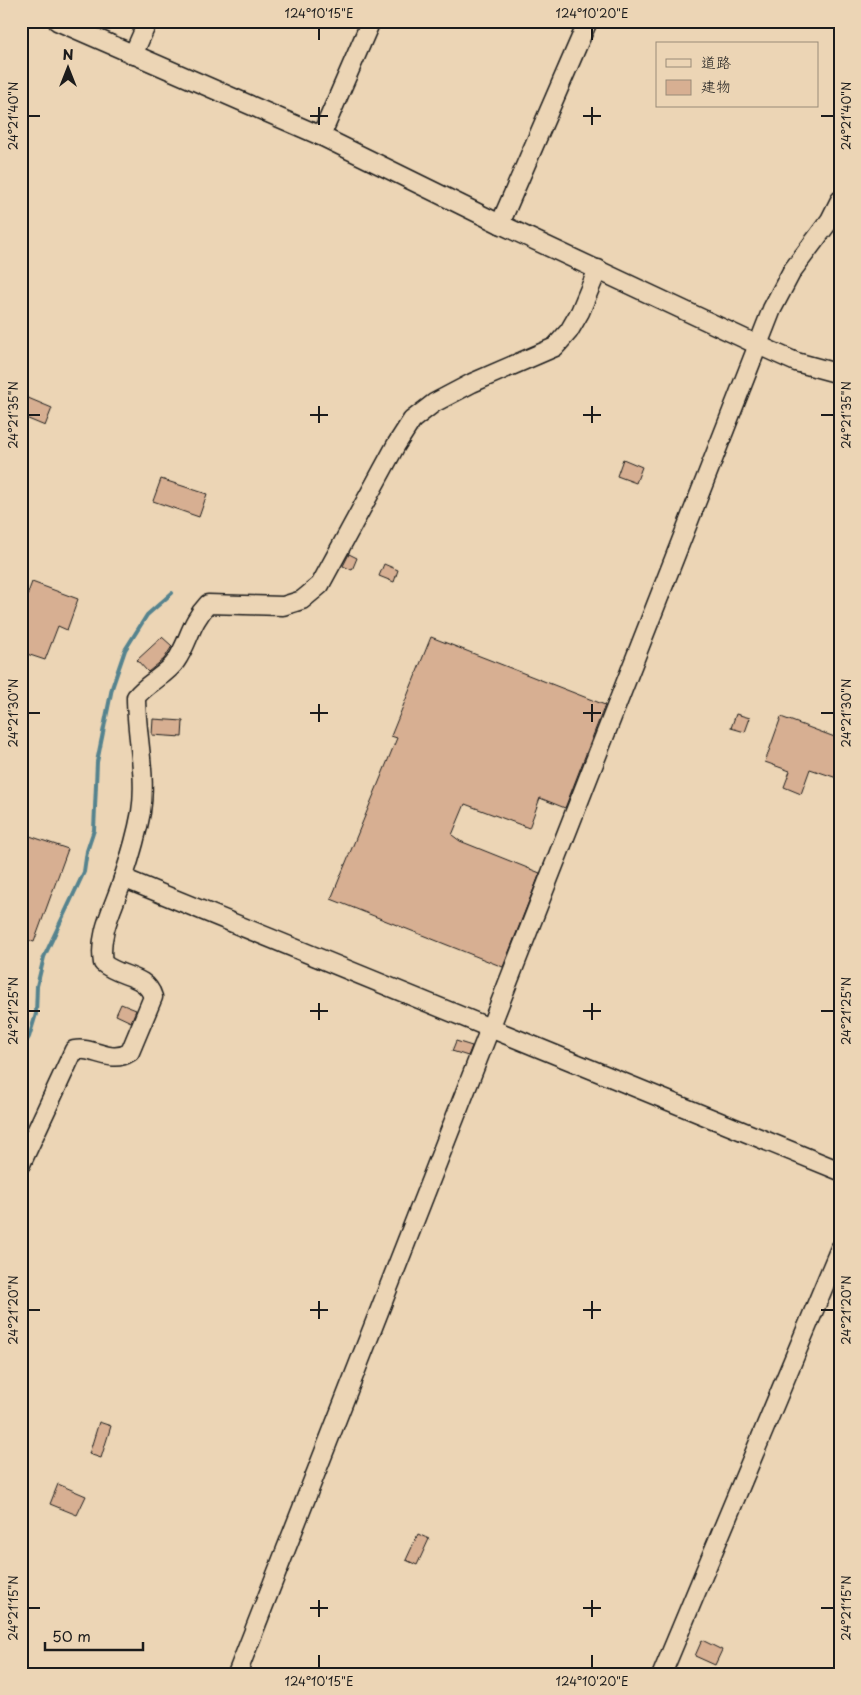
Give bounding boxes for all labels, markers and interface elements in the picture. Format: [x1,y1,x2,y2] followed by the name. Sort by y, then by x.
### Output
[285,4,353,22] text: 124°10'15"E
[556,4,628,22] text: 124°10'20"E
[42,42,92,92] north arrow
[656,42,818,108] legend
[62,44,74,65] text: N
[701,50,731,73] text: 道路
[701,74,731,97] text: 建物
[4,82,22,150] text: 24°21'40"N
[837,82,855,150] text: 24°21'40"N
[4,381,22,449] text: 24°21'35"N
[837,381,855,449] text: 24°21'35"N
[4,679,22,747] text: 24°21'30"N
[837,679,855,747] text: 24°21'30"N
[4,977,22,1045] text: 24°21'25"N
[837,977,855,1045] text: 24°21'25"N
[4,1275,22,1345] text: 24°21'20"N
[837,1275,855,1345] text: 24°21'20"N
[4,1575,22,1641] text: 24°21'15"N
[837,1575,855,1641] text: 24°21'15"N
[45,1620,142,1652] scale bar
[52,1624,91,1647] text: 50 m
[285,1672,353,1690] text: 124°10'15"E
[556,1672,628,1690] text: 124°10'20"E

